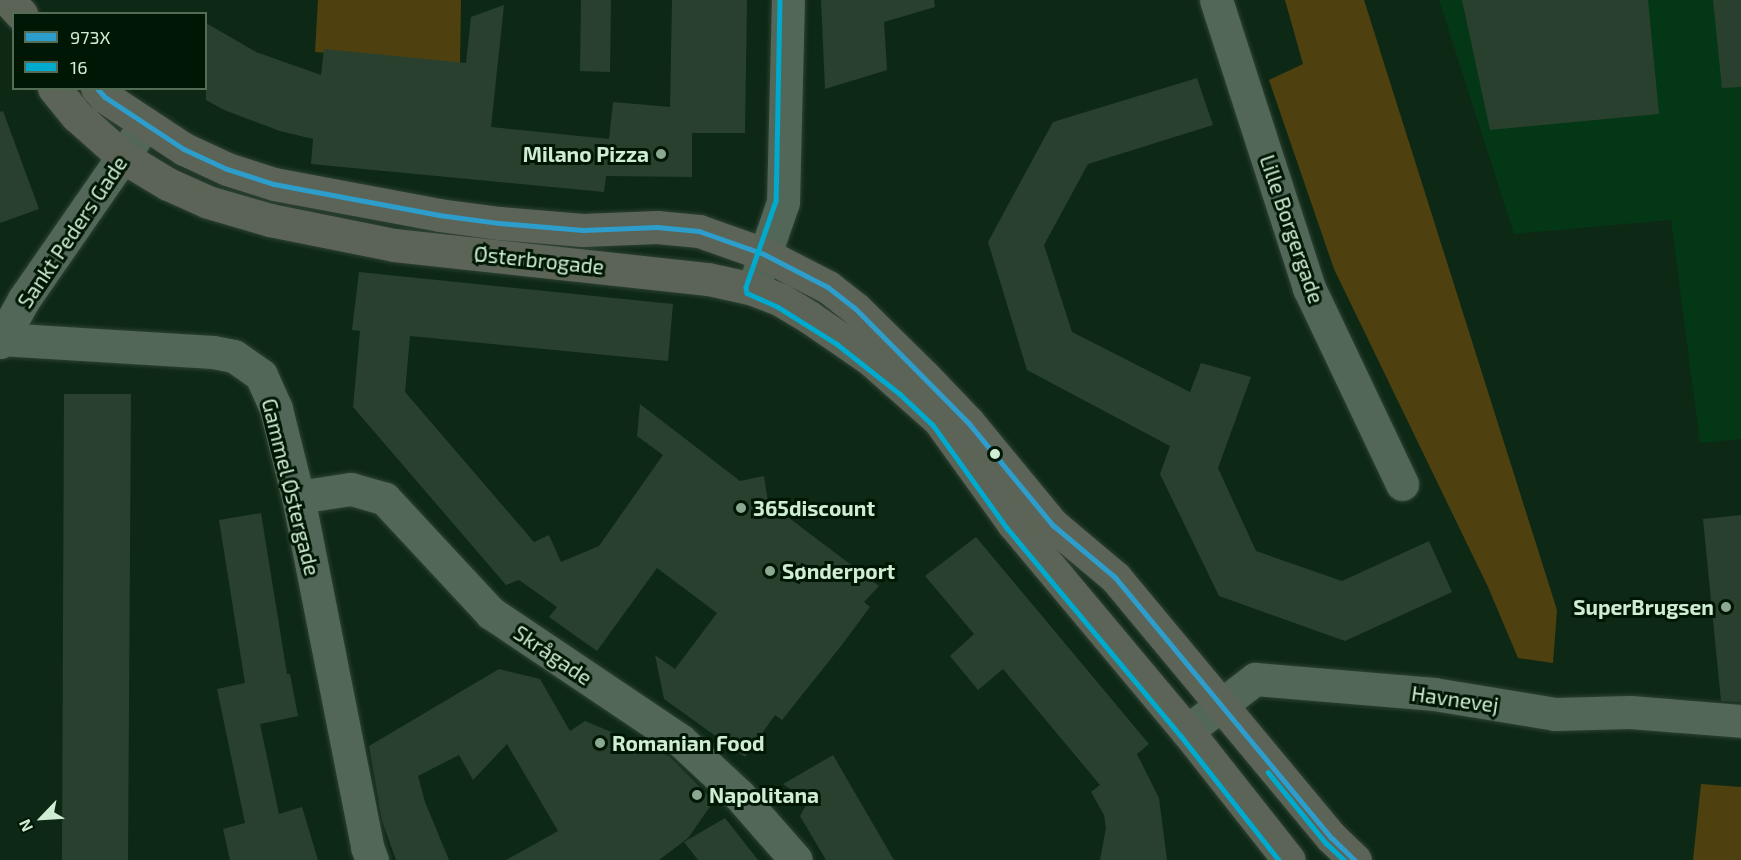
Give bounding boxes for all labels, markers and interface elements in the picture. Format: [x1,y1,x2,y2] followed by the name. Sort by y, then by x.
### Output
[12,12,207,90] legend
[70,26,111,48] text: 973X
[70,56,87,78] text: 16
[523,141,649,167] place label: Milano Pizza
[654,147,668,161] marker: Milano Pizza
[12,151,132,313] street label: Sankt Peders Gade
[1255,151,1329,307] street label: Lille Borgergade
[473,241,605,279] street label: Østerbrogade
[257,395,325,579] street label: Gammel Østergade
[989,448,1001,460] unlabelled marker
[753,495,875,521] place label: 365discount
[734,501,748,515] marker: 365discount
[782,558,895,584] place label: Sønderport
[763,564,777,578] marker: Sønderport
[1573,594,1714,620] place label: SuperBrugsen
[1719,600,1733,614] marker: SuperBrugsen
[509,620,597,690] street label: Skrågade
[1410,680,1500,718] street label: Havnevej
[612,730,765,756] place label: Romanian Food
[593,736,607,750] marker: Romanian Food
[709,782,819,808] place label: Napolitana
[12,788,72,848] north arrow
[690,788,704,802] marker: Napolitana
[14,817,36,835] text: N

